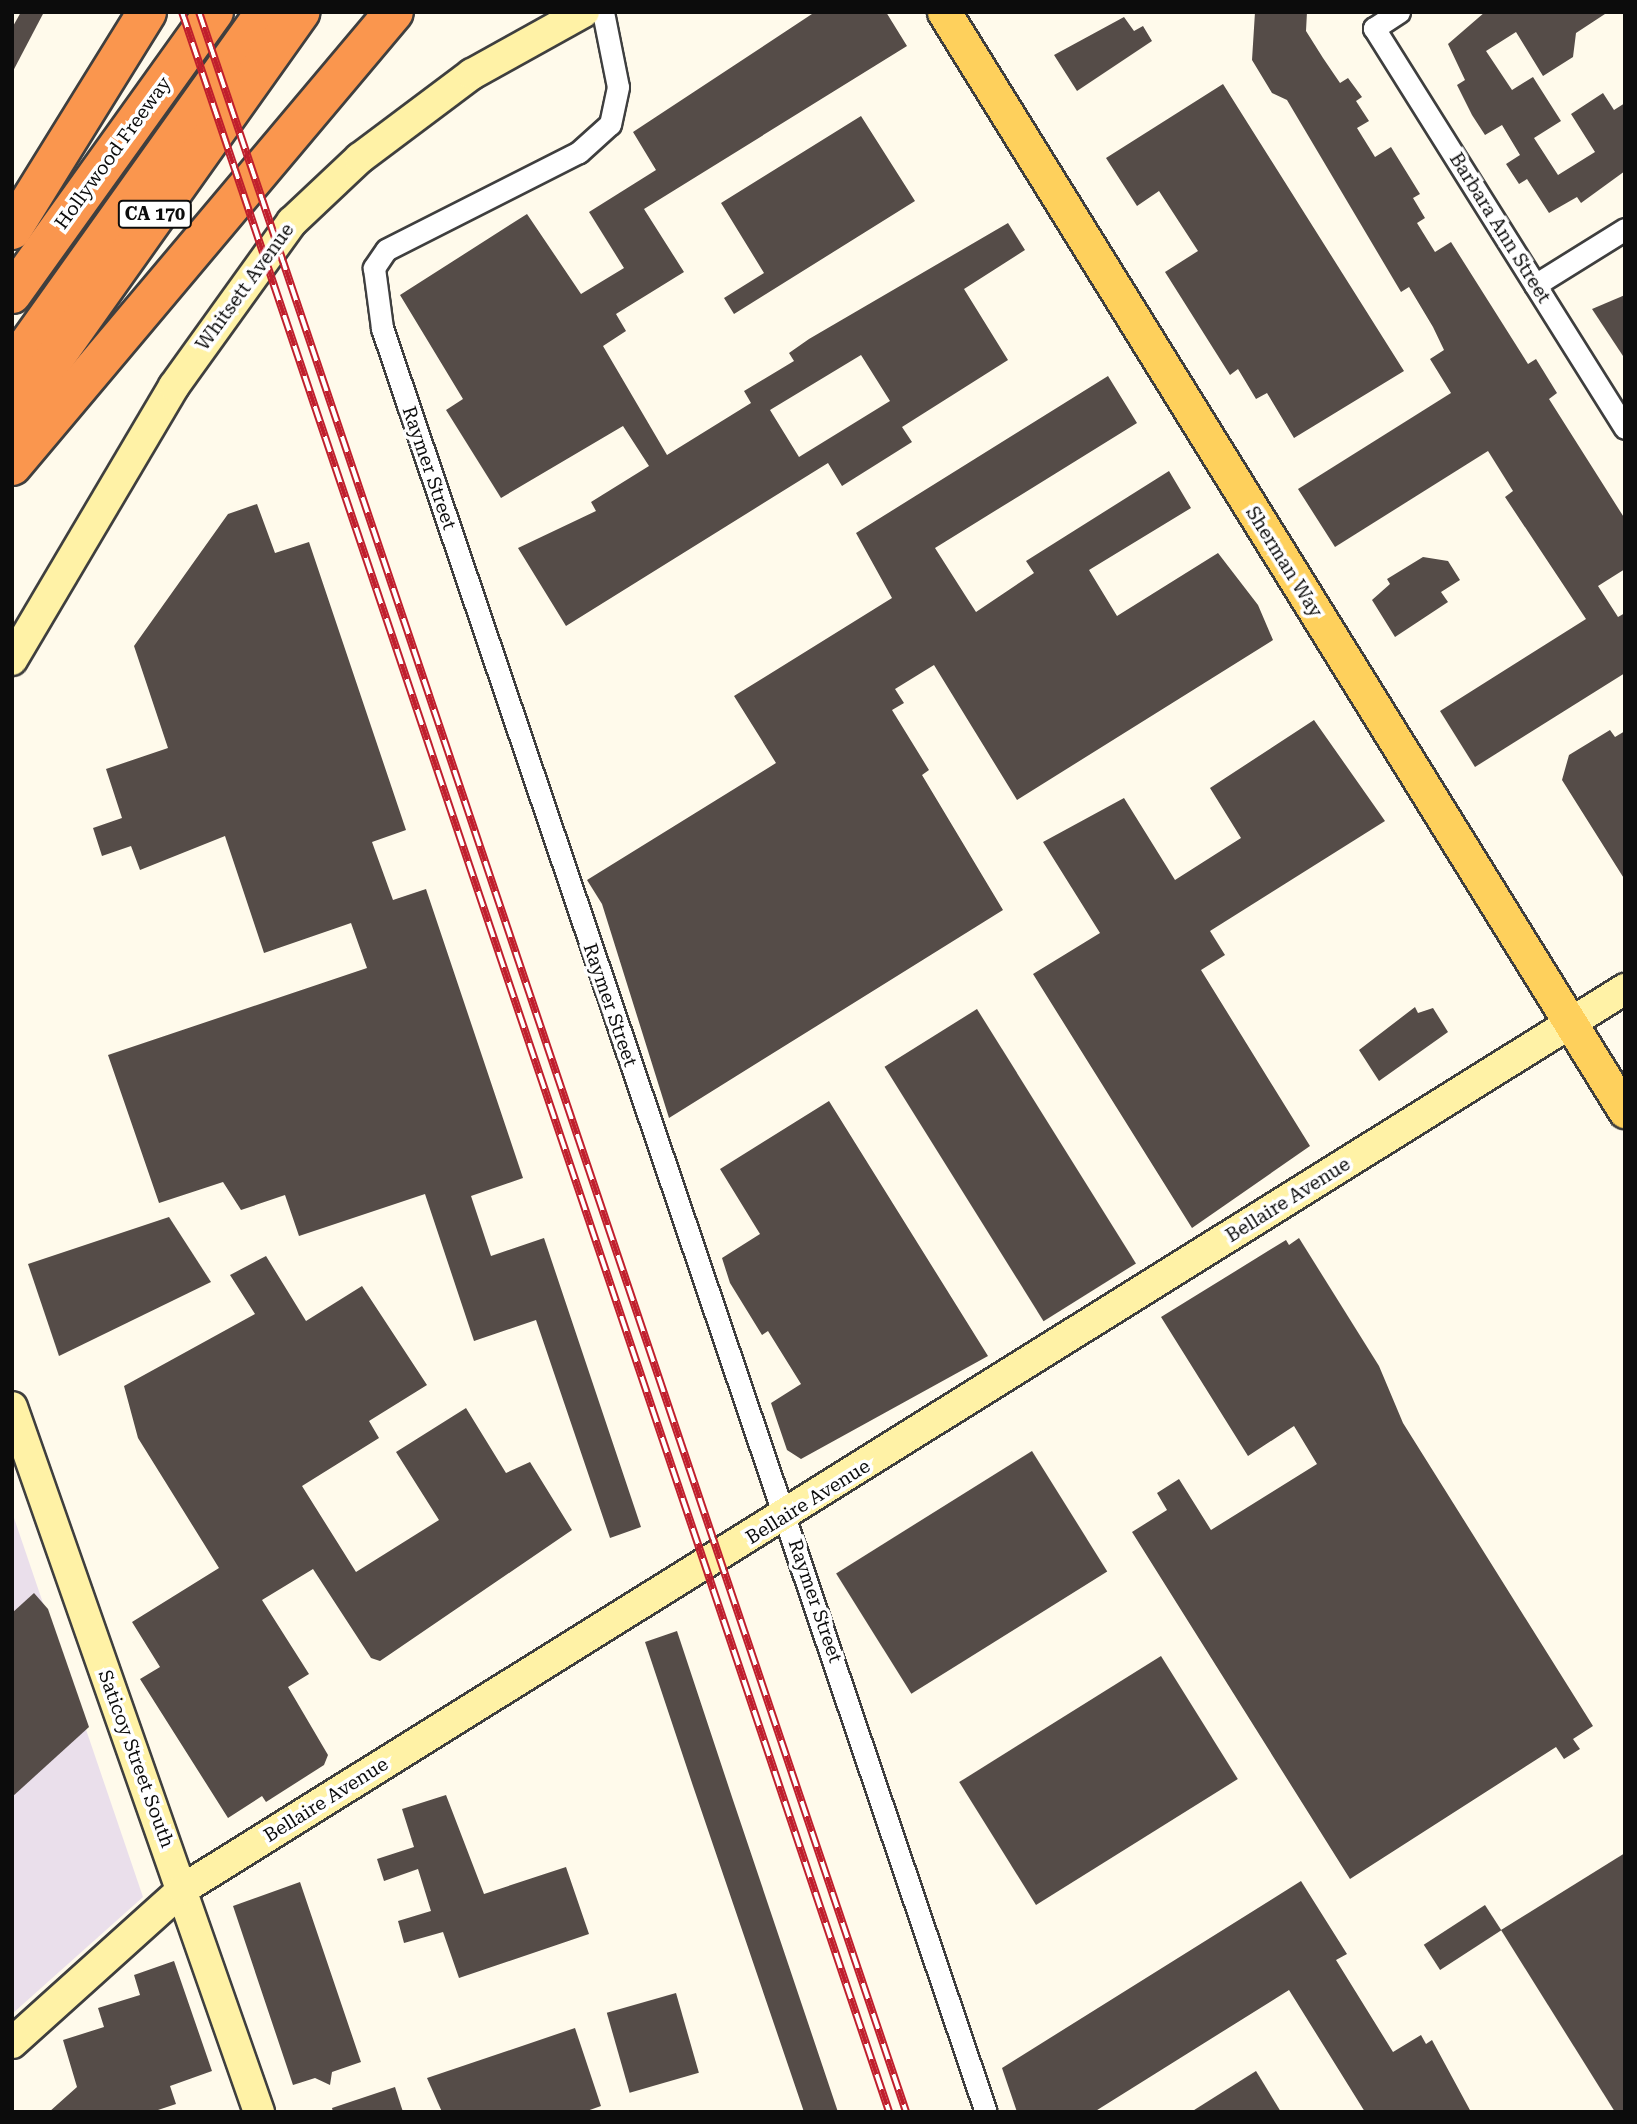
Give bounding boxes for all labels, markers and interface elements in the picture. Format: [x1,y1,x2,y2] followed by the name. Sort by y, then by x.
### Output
[50,72,176,234] street label: Hollywood Freeway
[1445,149,1555,307] street label: Barbara Ann Street
[116,200,194,229] road number: CA 170
[191,219,299,355] street label: Whitsett Avenue
[397,403,461,533] street label: Raymer Street
[1241,502,1327,622] street label: Sherman Way
[578,940,642,1070] street label: Raymer Street
[1222,1153,1354,1247] street label: Bellaire Avenue
[742,1455,874,1549] street label: Bellaire Avenue
[783,1536,847,1666] street label: Raymer Street
[93,1667,179,1851] street label: Saticoy Street South
[260,1753,392,1847] street label: Bellaire Avenue

